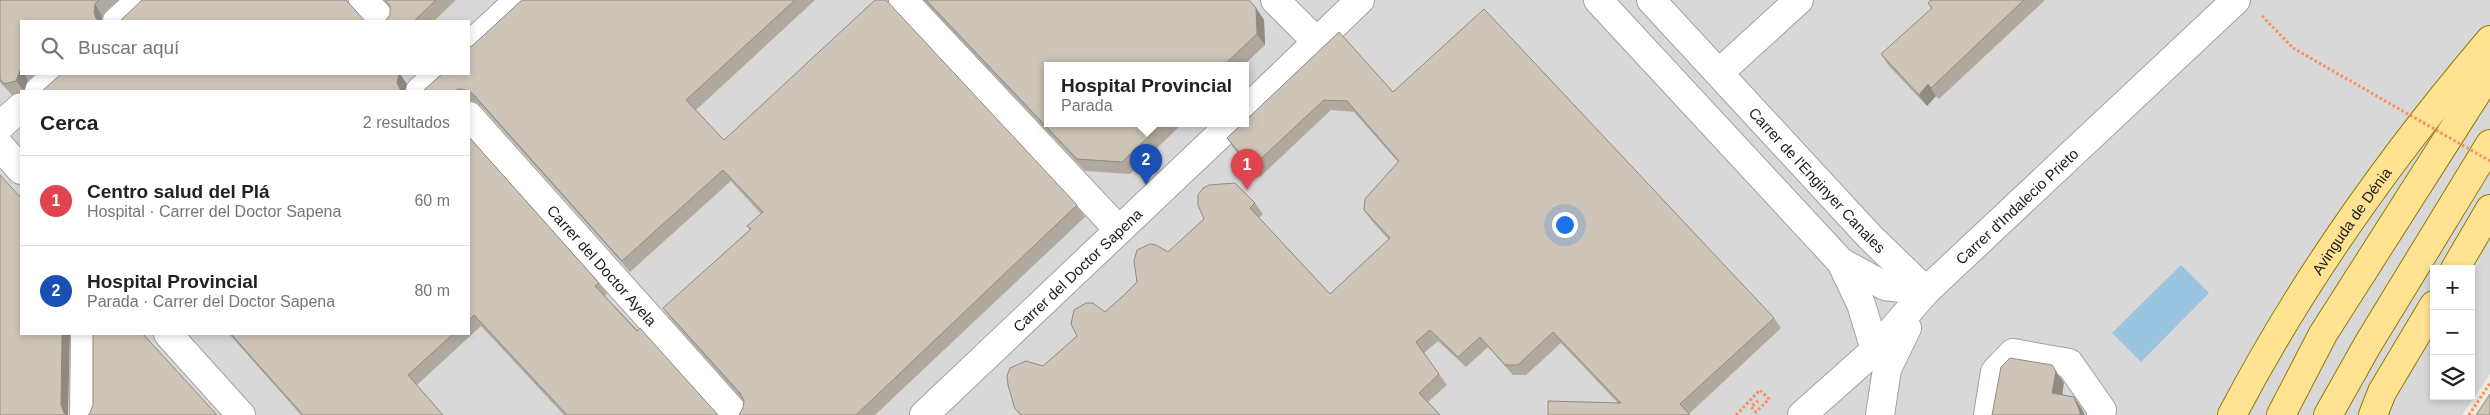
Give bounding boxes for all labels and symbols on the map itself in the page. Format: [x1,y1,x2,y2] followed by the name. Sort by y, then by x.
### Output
[1746,104,1889,256] street label: Carrer de l'Enginyer Canales
[1130,144,1162,185] pin: 2
[1952,145,2081,267] street label: Carrer d'Indalecio Prieto
[1231,149,1263,190] pin: 1
[2308,163,2395,278] street label: Avinguda de Dénia
[544,201,661,329] street label: Carrer del Doctor Ayela
[1009,204,1146,335] street label: Carrer del Doctor Sapena
[1552,212,1578,238] your location

